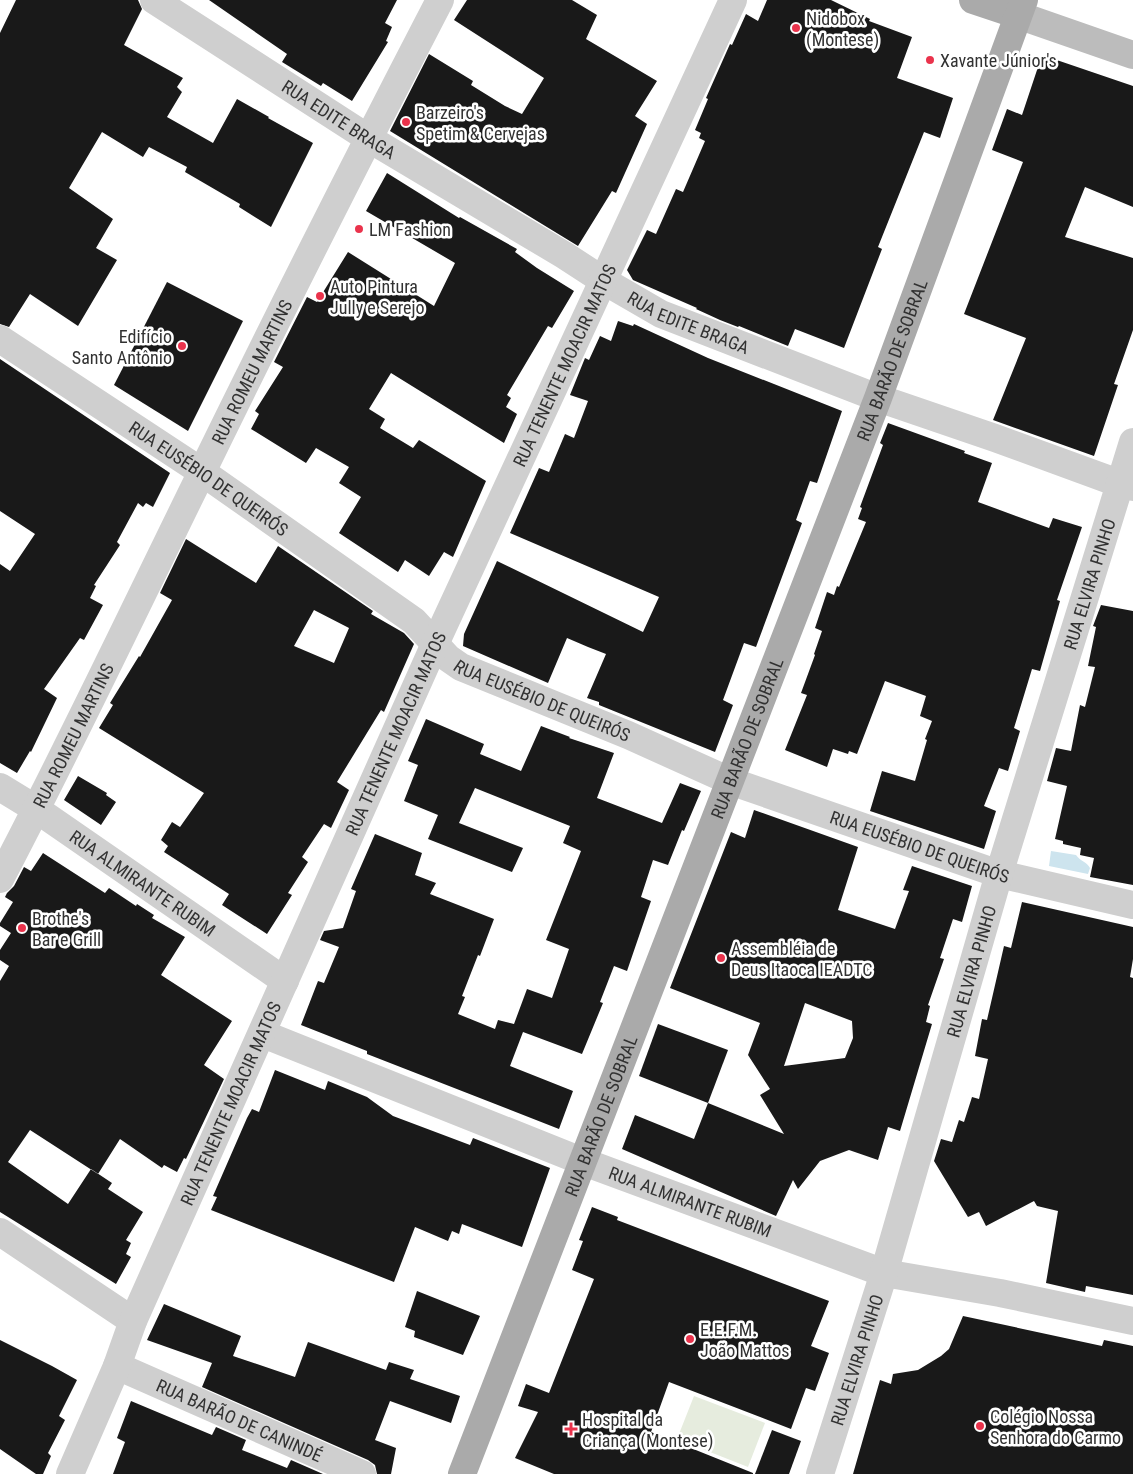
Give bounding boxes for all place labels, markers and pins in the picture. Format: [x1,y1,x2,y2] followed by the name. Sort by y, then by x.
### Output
[806,8,879,51] place label: Nidobox (Montese)
[790,22,802,34] marker: Nidobox (Montese)
[940,50,1057,71] place label: Xavante Júnior's
[924,54,936,66] marker: Xavante Júnior's
[416,102,545,144] place label: Barzeiro's Spetim & Cervejas
[400,116,412,128] marker: Barzeiro's Spetim & Cervejas
[369,219,451,240] place label: LM Fashion
[353,223,365,235] marker: LM Fashion
[330,276,424,318] place label: Auto Pintura Jully e Serejo
[314,290,326,302] marker: Auto Pintura Jully e Serejo
[72,326,172,368] place label: Edifício Santo Antônio
[176,340,188,352] marker: Edifício Santo Antônio
[32,908,101,950] place label: Brothe's Bar e Grill
[16,922,28,934] marker: Brothe's Bar e Grill
[731,938,873,980] place label: Assembléia de Deus Itaoca IEADTC
[715,952,727,964] marker: Assembléia de Deus Itaoca IEADTC
[700,1319,789,1361] place label: E.E.F.M. João Mattos
[684,1333,696,1345] marker: E.E.F.M. João Mattos
[990,1406,1121,1448] place label: Colégio Nossa Senhora do Carmo
[582,1409,713,1452] place label: Hospital da Criança (Montese)
[974,1420,986,1432] marker: Colégio Nossa Senhora do Carmo
[564,1422,578,1436] marker: Hospital da Criança (Montese)

